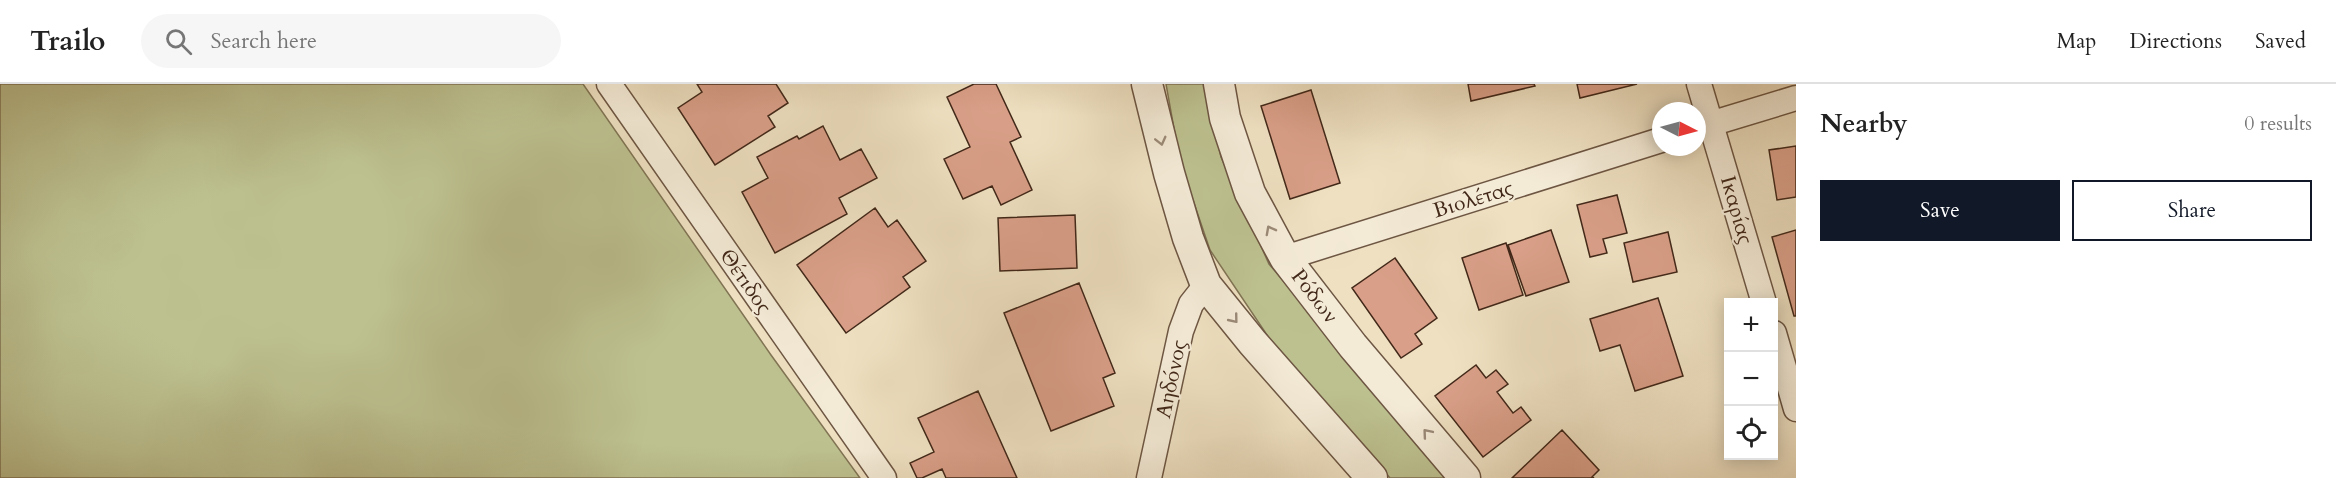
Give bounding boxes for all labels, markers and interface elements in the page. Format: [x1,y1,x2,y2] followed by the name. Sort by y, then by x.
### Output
[141,14,561,68] search box
[30,22,105,60] text: Trailo
[162,25,195,58] icon: search
[210,26,317,56] text: Search here
[2056,27,2096,56] text: Map
[2129,27,2222,56] text: Directions
[2255,27,2306,56] text: Saved
[1652,102,1706,156] north arrow
[1820,106,1908,141] text: Nearby
[2244,110,2312,137] text: 0 results
[1153,136,1166,146] one-way arrow
[1713,173,1760,248] street label: Ικαρίας
[1430,174,1517,225] street label: Βιολέτας
[1820,180,2060,241] button: Save
[2072,180,2312,241] button: Share
[1266,226,1277,236] one-way arrow
[713,243,778,320] street label: Θέτιδος
[1284,263,1345,329] street label: Ρόδων
[1724,298,1778,460] map controls
[1724,298,1778,352] button: +
[1226,312,1237,323] one-way arrow
[1149,337,1194,421] street label: Αηδόνος
[1724,352,1778,406] button: −
[1724,406,1778,460] button: locate
[1424,429,1435,440] one-way arrow

